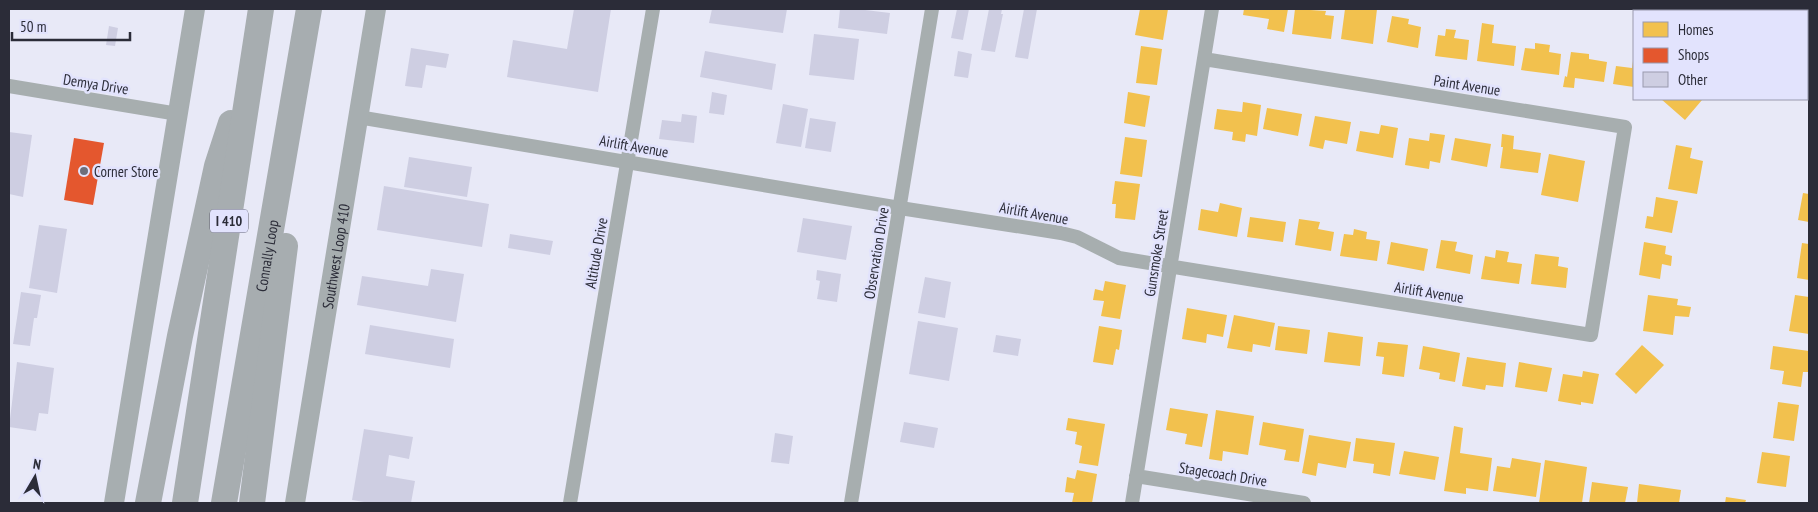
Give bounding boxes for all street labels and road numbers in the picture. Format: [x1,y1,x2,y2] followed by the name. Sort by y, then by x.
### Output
[62,69,130,99] street label: Demya Drive
[1432,70,1502,100] street label: Paint Avenue
[598,131,670,161] street label: Airlift Avenue
[998,198,1070,228] street label: Airlift Avenue
[317,202,353,310] street label: Southwest Loop 410
[859,206,893,300] street label: Observation Drive
[1140,208,1172,298] street label: Gunsmoke Street
[210,210,248,232] road number: I 410
[580,216,612,290] street label: Altitude Drive
[251,218,282,293] street label: Connally Loop
[1393,277,1465,307] street label: Airlift Avenue
[1178,458,1268,490] street label: Stagecoach Drive

